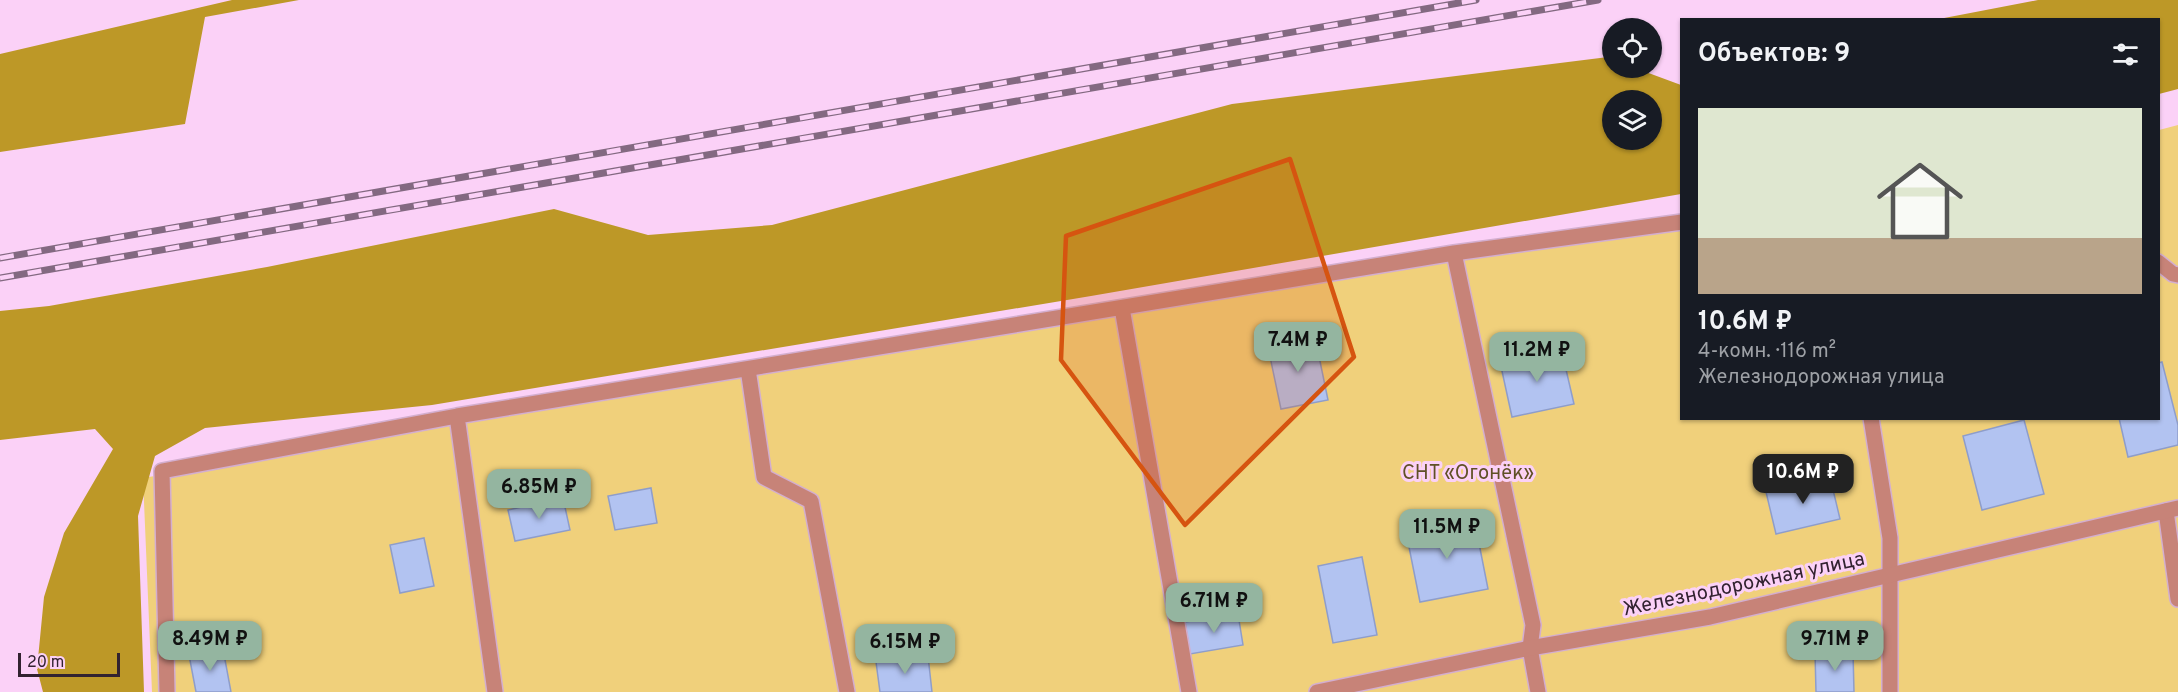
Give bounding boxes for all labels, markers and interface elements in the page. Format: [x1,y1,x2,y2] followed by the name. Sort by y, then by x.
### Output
[1602,18,1662,150] map controls
[1602,18,1662,78] button: locate
[1698,38,1850,71] text: Объектов: 9
[2109,38,2142,71] icon: filters
[1602,90,1662,150] button: layers
[1866,147,1974,255] icon: home
[1698,306,1792,339] text: 10.6M ₽
[1249,322,1347,373] pin: 7.4M ₽
[1268,328,1328,354] text: 7.4M ₽
[1482,332,1592,383] pin: 11.2M ₽
[1503,338,1571,364] text: 11.2M ₽
[1698,339,1836,365] text: 4-комн. · 116 m²
[1698,365,1944,391] text: Железнодорожная улица
[1748,454,1858,505] pin: 10.6M ₽
[1767,460,1839,486] text: 10.6M ₽
[1402,461,1534,487] park label: СНТ «Огонёк»
[484,469,594,520] pin: 6.85M ₽
[501,475,577,501] text: 6.85M ₽
[1392,509,1502,560] pin: 11.5M ₽
[1413,515,1481,541] text: 11.5M ₽
[1621,547,1867,623] street label: Железнодорожная улица
[1159,583,1269,634] pin: 6.71M ₽
[1180,589,1248,615] text: 6.71M ₽
[155,621,265,672] pin: 8.49M ₽
[1780,621,1890,672] pin: 9.71M ₽
[850,624,960,675] pin: 6.15M ₽
[172,627,248,653] text: 8.49M ₽
[1801,627,1869,653] text: 9.71M ₽
[869,630,941,656] text: 6.15M ₽
[18,650,120,678] scale bar
[27,653,64,673] text: 20 m

